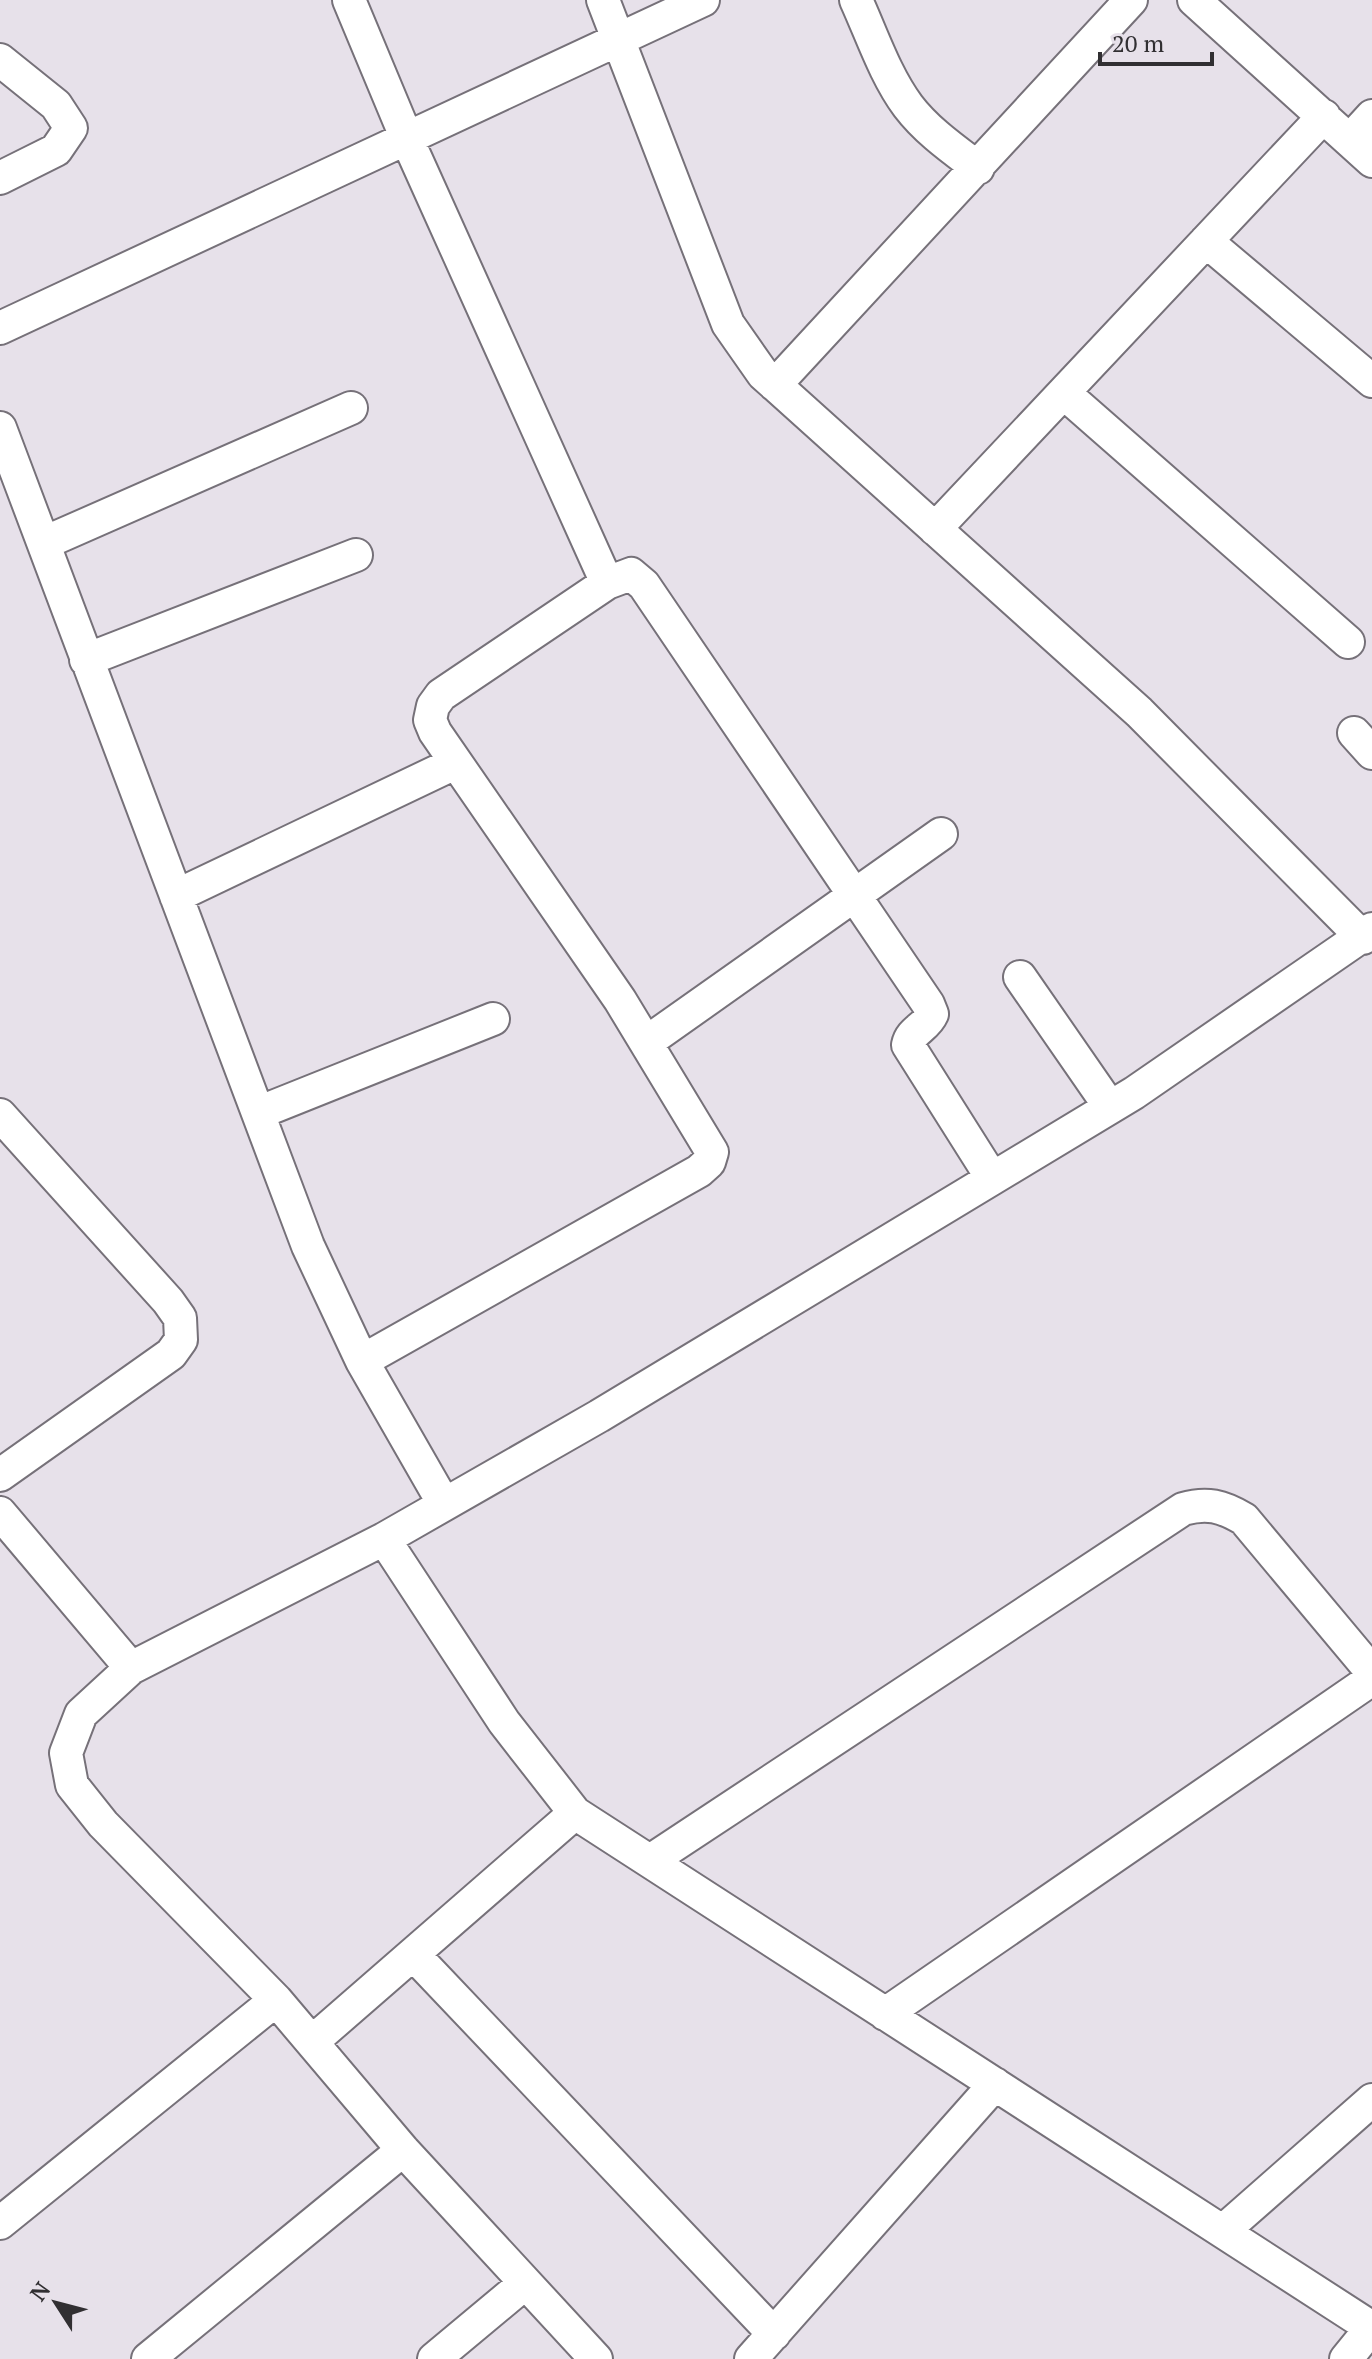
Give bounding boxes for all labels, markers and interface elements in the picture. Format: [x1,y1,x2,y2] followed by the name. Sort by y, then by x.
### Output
[1100,16,1212,66] scale bar
[1112,27,1164,59] text: 20 m
[16,2263,96,2343] north arrow
[23,2275,56,2306] text: N

